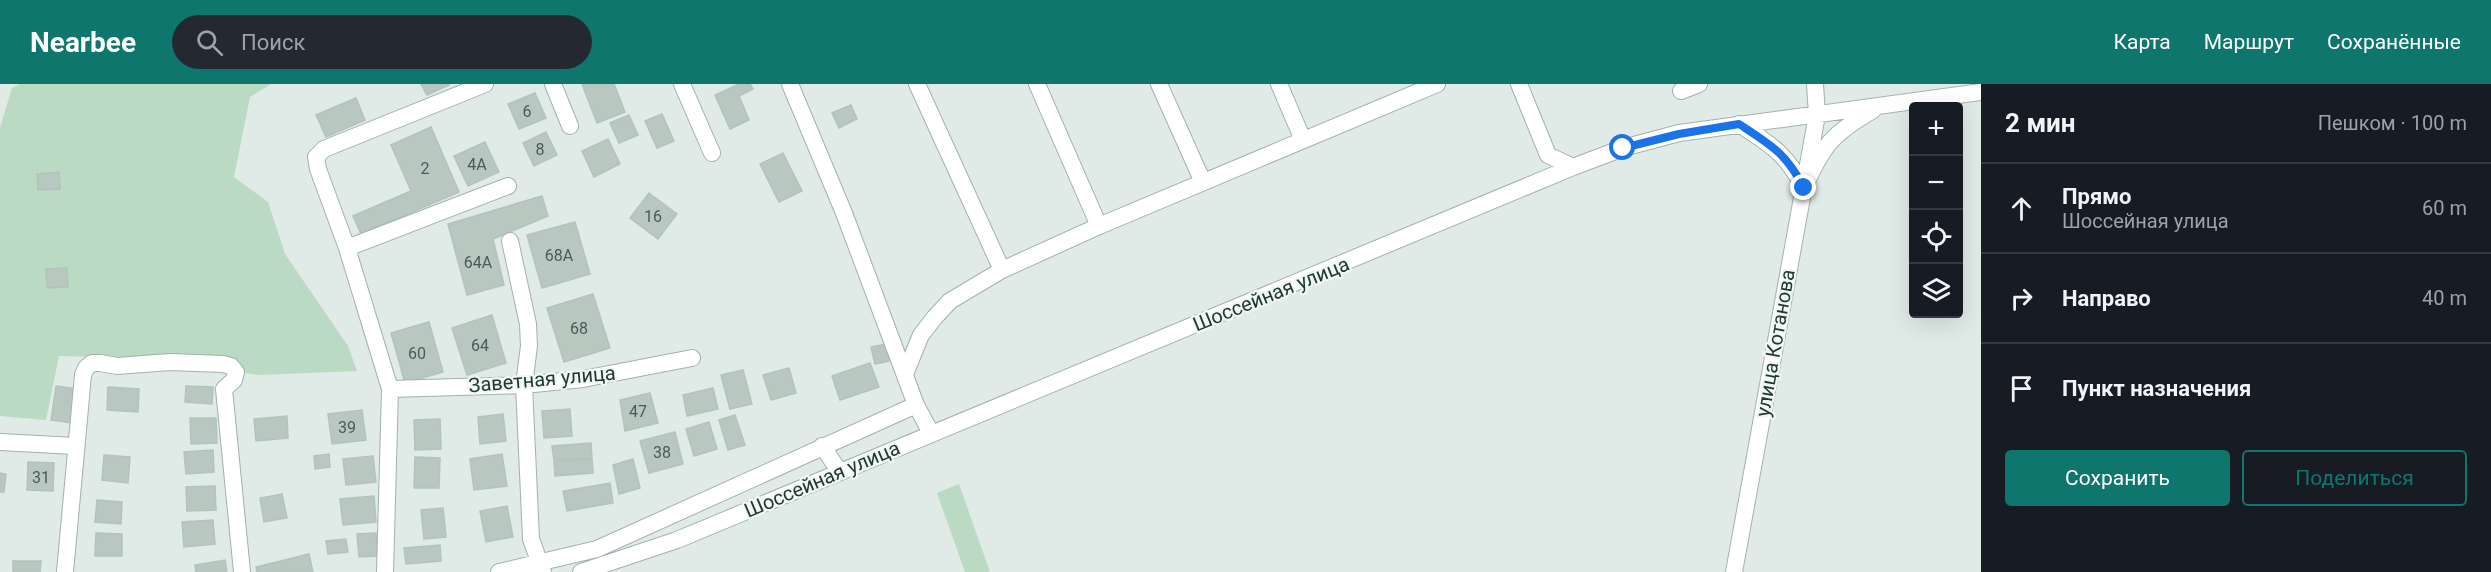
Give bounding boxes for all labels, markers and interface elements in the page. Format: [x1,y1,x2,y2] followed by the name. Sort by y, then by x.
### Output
[172,15,592,69] search box
[30,26,136,59] text: Nearbee
[193,26,226,59] icon: search
[241,30,305,55] text: Поиск
[2114,30,2171,54] text: Карта
[2204,30,2294,54] text: Маршрут
[2327,30,2461,54] text: Сохранённые
[523,102,532,121] house number: 6
[1909,102,1963,318] map controls
[1909,102,1963,156] button: +
[2005,108,2076,138] text: 2 мин
[2318,111,2467,135] text: Пешком · 100 m
[1609,134,1635,160] route start
[536,140,545,159] house number: 8
[467,155,487,174] house number: 4А
[1909,156,1963,210] button: −
[421,159,430,178] house number: 2
[1790,174,1816,200] route end
[2062,184,2131,209] text: Прямо
[2005,192,2038,225] icon: ahead
[2422,196,2467,220] text: 60 m
[644,207,662,226] house number: 16
[2062,209,2229,233] text: Шоссейная улица
[1909,210,1963,264] button: locate
[545,246,574,265] house number: 68А
[1189,252,1353,336] street label: Шоссейная улица
[464,253,493,272] house number: 64А
[1909,264,1963,318] button: layers
[1750,267,1800,419] street label: улица Котанова
[2005,282,2038,315] icon: right
[2062,286,2151,311] text: Направо
[2422,286,2467,310] text: 40 m
[570,319,588,338] house number: 68
[471,336,489,355] house number: 64
[408,344,426,363] house number: 60
[467,361,617,397] street label: Заветная улица
[2005,372,2038,405] icon: arrive
[2062,376,2251,401] text: Пункт назначения
[629,402,647,421] house number: 47
[338,418,356,437] house number: 39
[741,435,903,523] street label: Шоссейная улица
[653,443,671,462] house number: 38
[2005,450,2230,506] button: Сохранить
[2242,450,2467,506] button: Поделиться
[32,468,50,487] house number: 31

